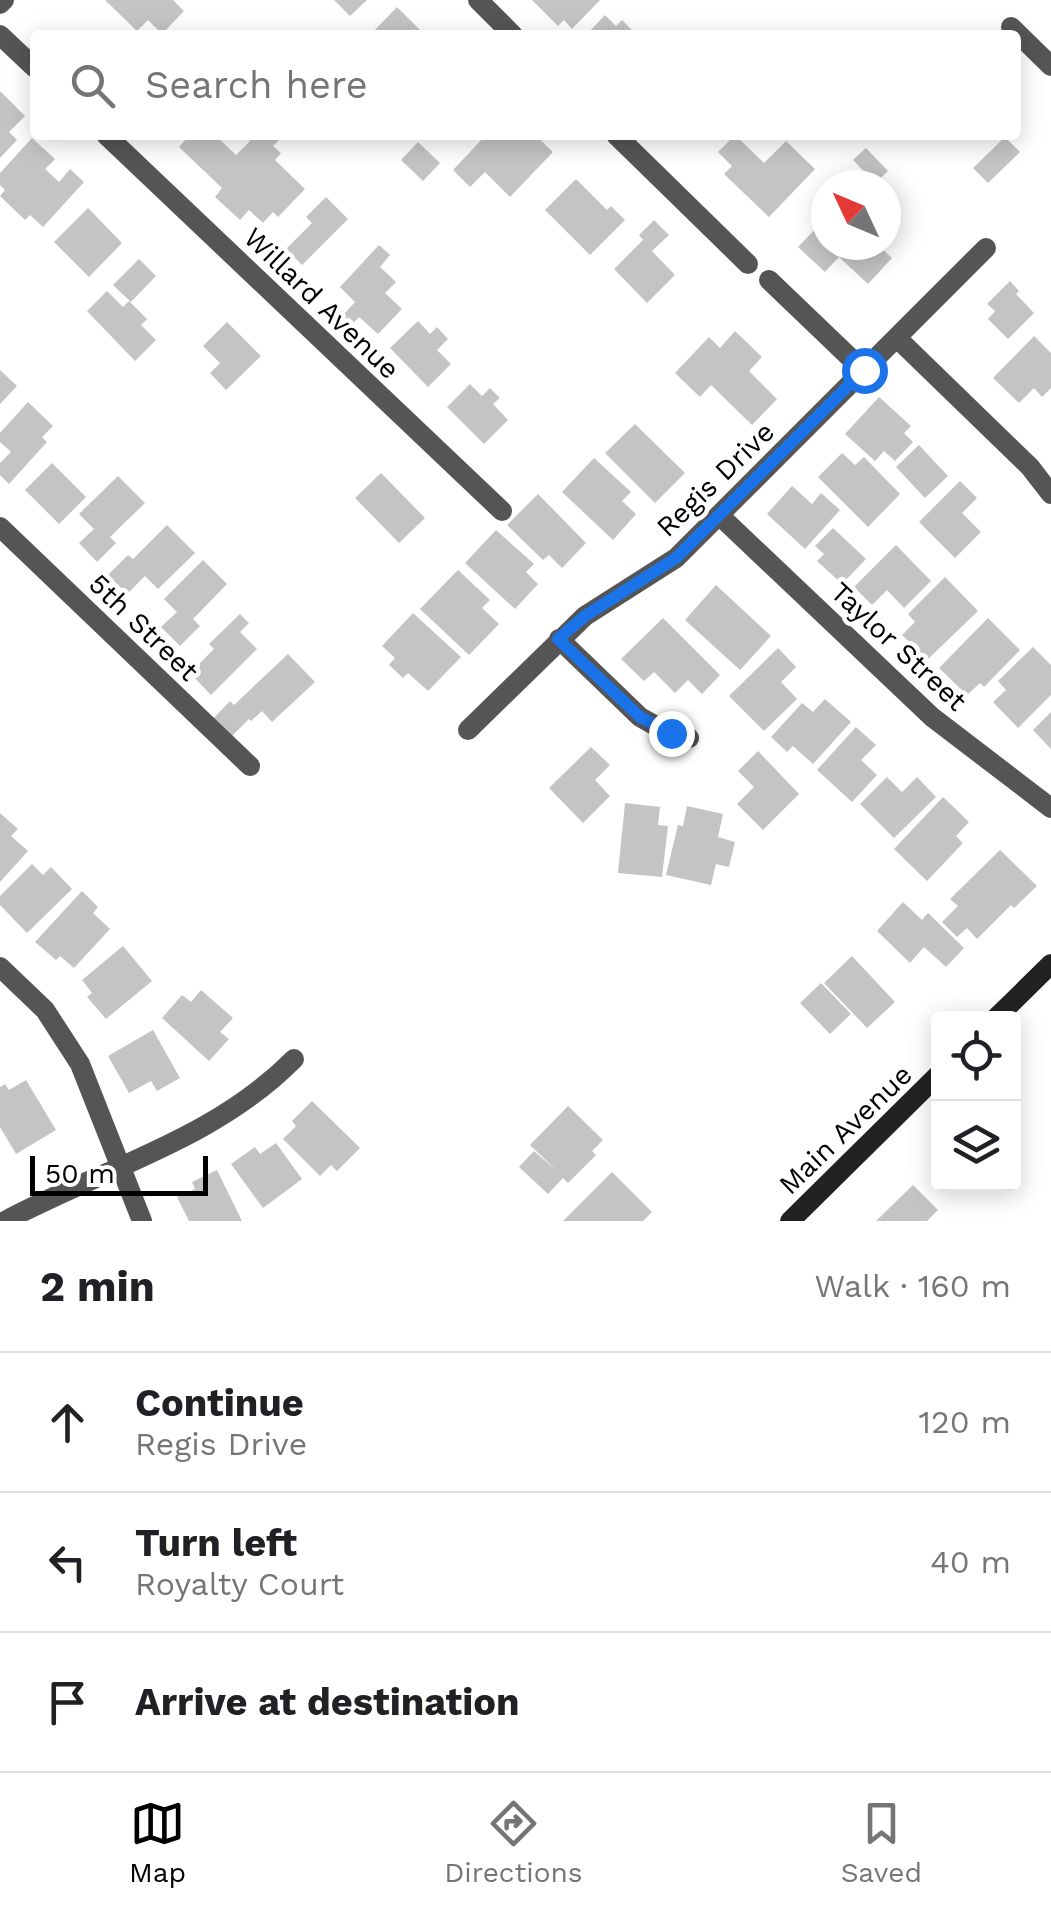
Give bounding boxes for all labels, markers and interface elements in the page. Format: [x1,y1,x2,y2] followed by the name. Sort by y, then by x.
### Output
[30,30,1021,140] search box
[65,58,120,113] icon: search
[145,63,368,107] text: Search here
[811,170,901,260] north arrow
[237,221,406,386] street label: Willard Avenue
[842,348,888,394] route start
[650,415,781,544] street label: Regis Drive
[82,567,205,688] street label: 5th Street
[824,575,974,718] street label: Taylor Street
[649,711,695,757] route end
[931,1011,1021,1191] map controls
[931,1011,1021,1101] button: locate
[772,1058,919,1201] street label: Main Avenue
[931,1101,1021,1191] button: layers
[30,1151,208,1196] scale bar
[45,1157,115,1190] text: 50 m
[40,1262,155,1311] text: 2 min
[815,1267,1011,1305] text: Walk · 160 m
[135,1381,304,1425] text: Continue
[40,1395,95,1450] icon: ahead
[919,1403,1011,1441] text: 120 m
[135,1425,307,1463] text: Regis Drive
[135,1521,297,1565] text: Turn left
[40,1535,95,1590] icon: left
[930,1543,1011,1581] text: 40 m
[135,1565,344,1603] text: Royalty Court
[40,1675,95,1730] icon: arrive
[135,1680,520,1724] text: Arrive at destination
[129,1796,186,1889] tab: Map
[444,1796,583,1889] tab: Directions
[841,1796,922,1889] tab: Saved

